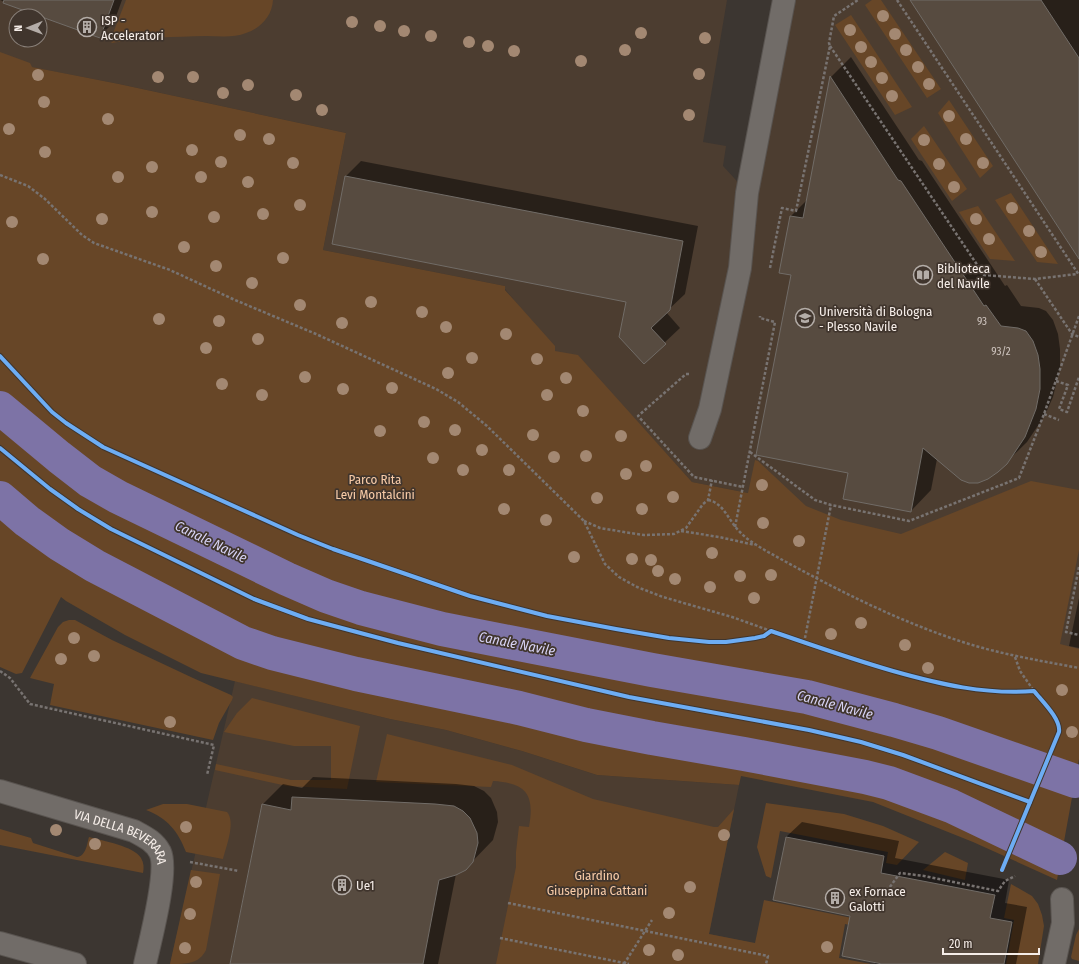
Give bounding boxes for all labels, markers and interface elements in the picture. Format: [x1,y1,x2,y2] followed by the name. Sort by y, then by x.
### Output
[8,8,48,48] north arrow
[101,13,164,43] place label: ISP - Acceleratori
[76,16,98,38] building icon: ISP - Acceleratori
[12,25,25,32] text: N
[937,261,990,291] place label: Biblioteca del Navile
[912,264,934,286] library icon: Biblioteca del Navile
[819,304,932,334] place label: Università di Bologna - Plesso Navile
[794,307,816,329] school or university icon: Università di Bologna - Plesso Navile
[977,315,987,328] house number: 93
[991,345,1011,358] house number: 93/2
[335,472,415,502] park label: Parco Rita Levi Montalcini
[172,517,250,567] water label: Canale Navile
[477,628,557,660] water label: Canale Navile
[795,687,875,723] water label: Canale Navile
[72,806,170,865] street label: VIA DELLA BEVERARA
[547,868,647,898] park label: Giardino Giuseppina Cattani
[331,874,353,896] building icon: Ue1
[356,878,375,893] place label: Ue1
[849,884,906,914] place label: ex Fornace Galotti
[824,887,846,909] building icon: ex Fornace Galotti
[943,930,1039,956] scale bar
[949,937,973,951] text: 20 m

